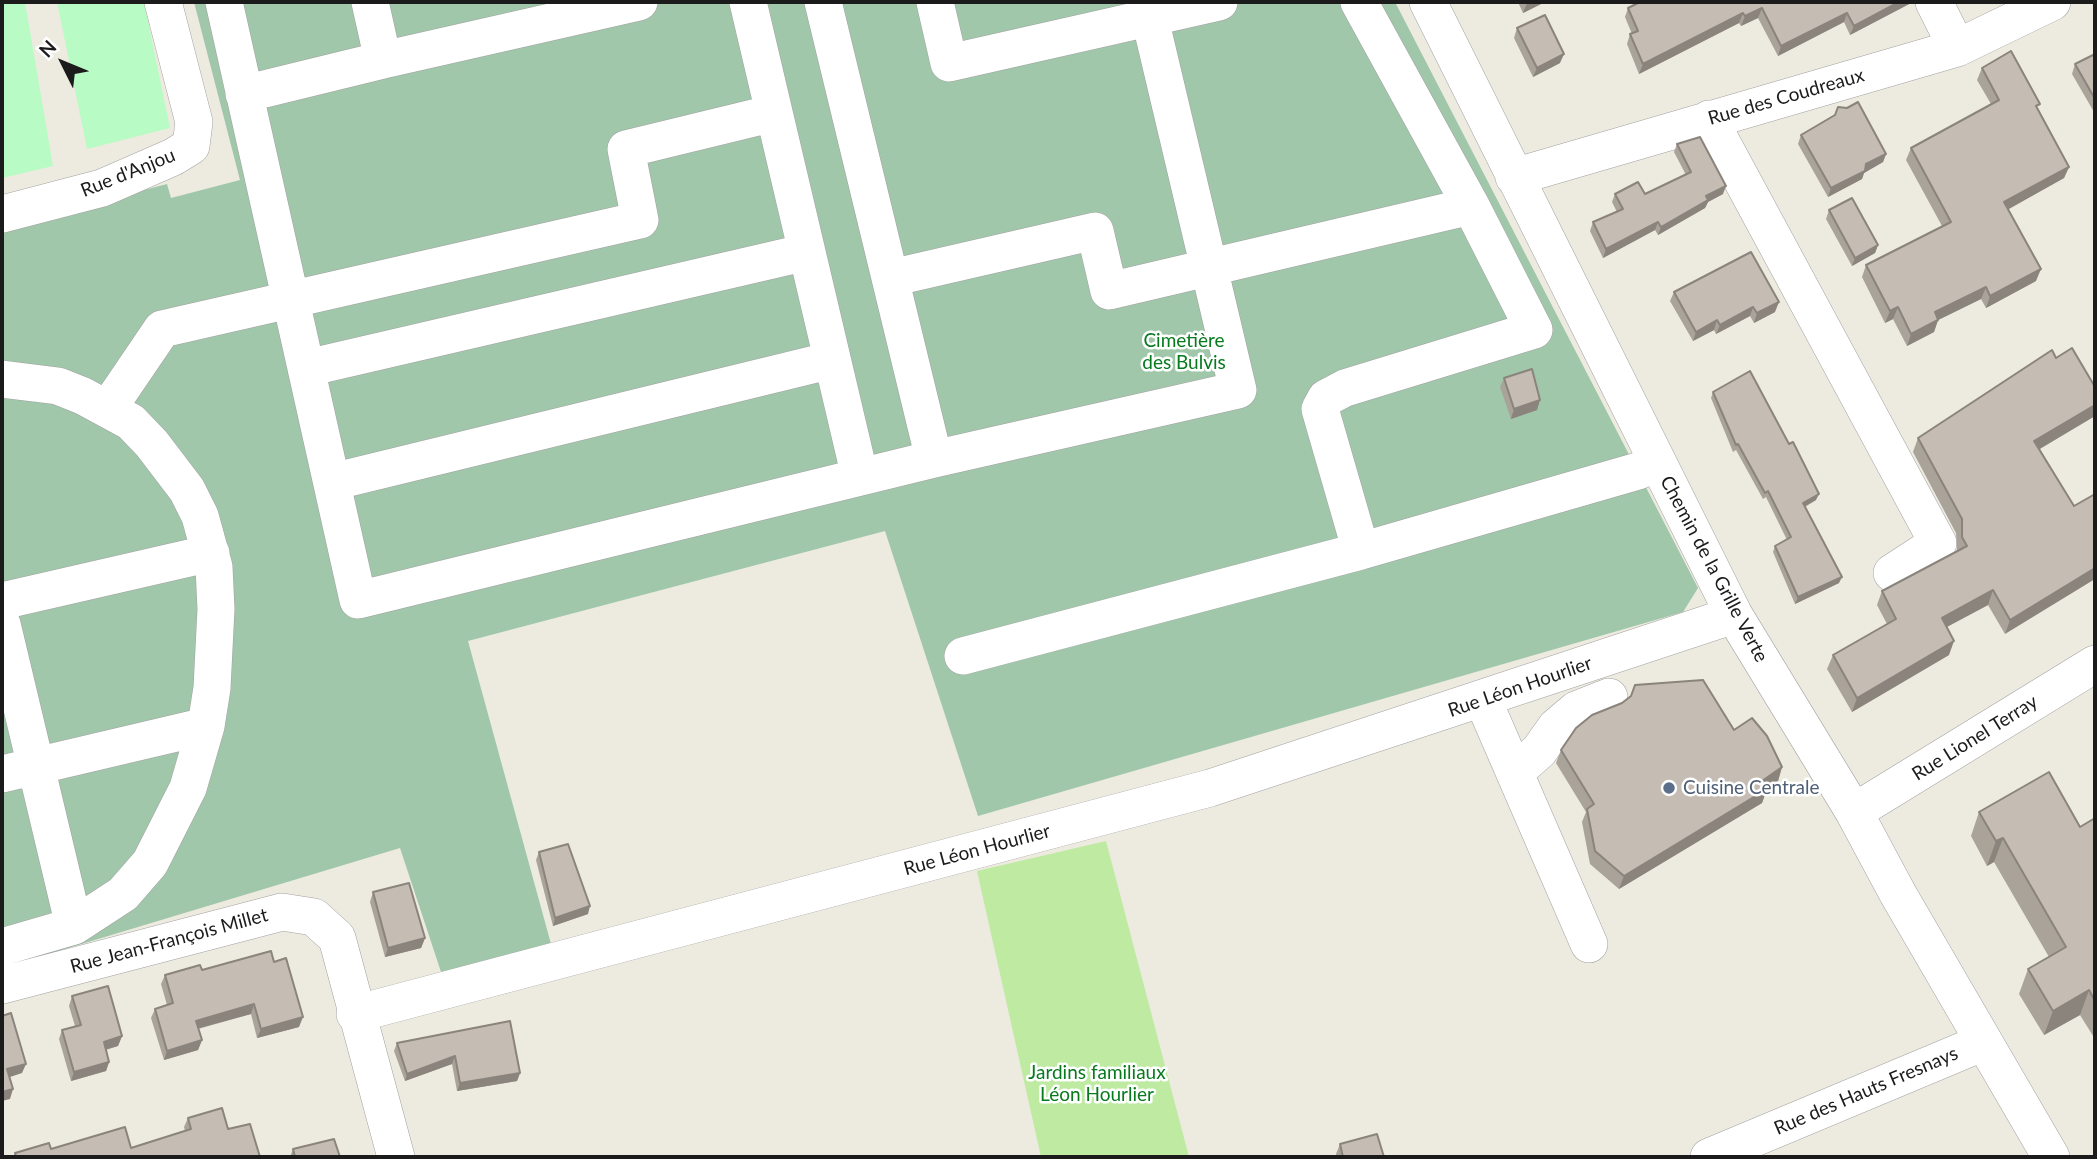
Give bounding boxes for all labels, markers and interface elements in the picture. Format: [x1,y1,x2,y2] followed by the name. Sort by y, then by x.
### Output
[28,28,98,98] north arrow
[34,35,61,62] text: N
[1705,64,1867,130] street label: Rue des Coudreaux
[77,144,179,202] street label: Rue d'Anjou
[1142,330,1226,374] park label: Cimetière des Bulvis
[1655,472,1773,666] street label: Chemin de la Grille Verte
[1445,652,1595,722] street label: Rue Léon Hourlier
[1908,690,2042,786] street label: Rue Lionel Terray
[1683,777,1820,799] place label: Cuisine Centrale
[1661,780,1677,796] marker: Cuisine Centrale
[901,819,1053,881] street label: Rue Léon Hourlier
[68,904,270,978] street label: Rue Jean-François Millet
[1771,1042,1961,1140] street label: Rue des Hauts Fresnays
[1028,1062,1166,1106] park label: Jardins familiaux Léon Hourlier

